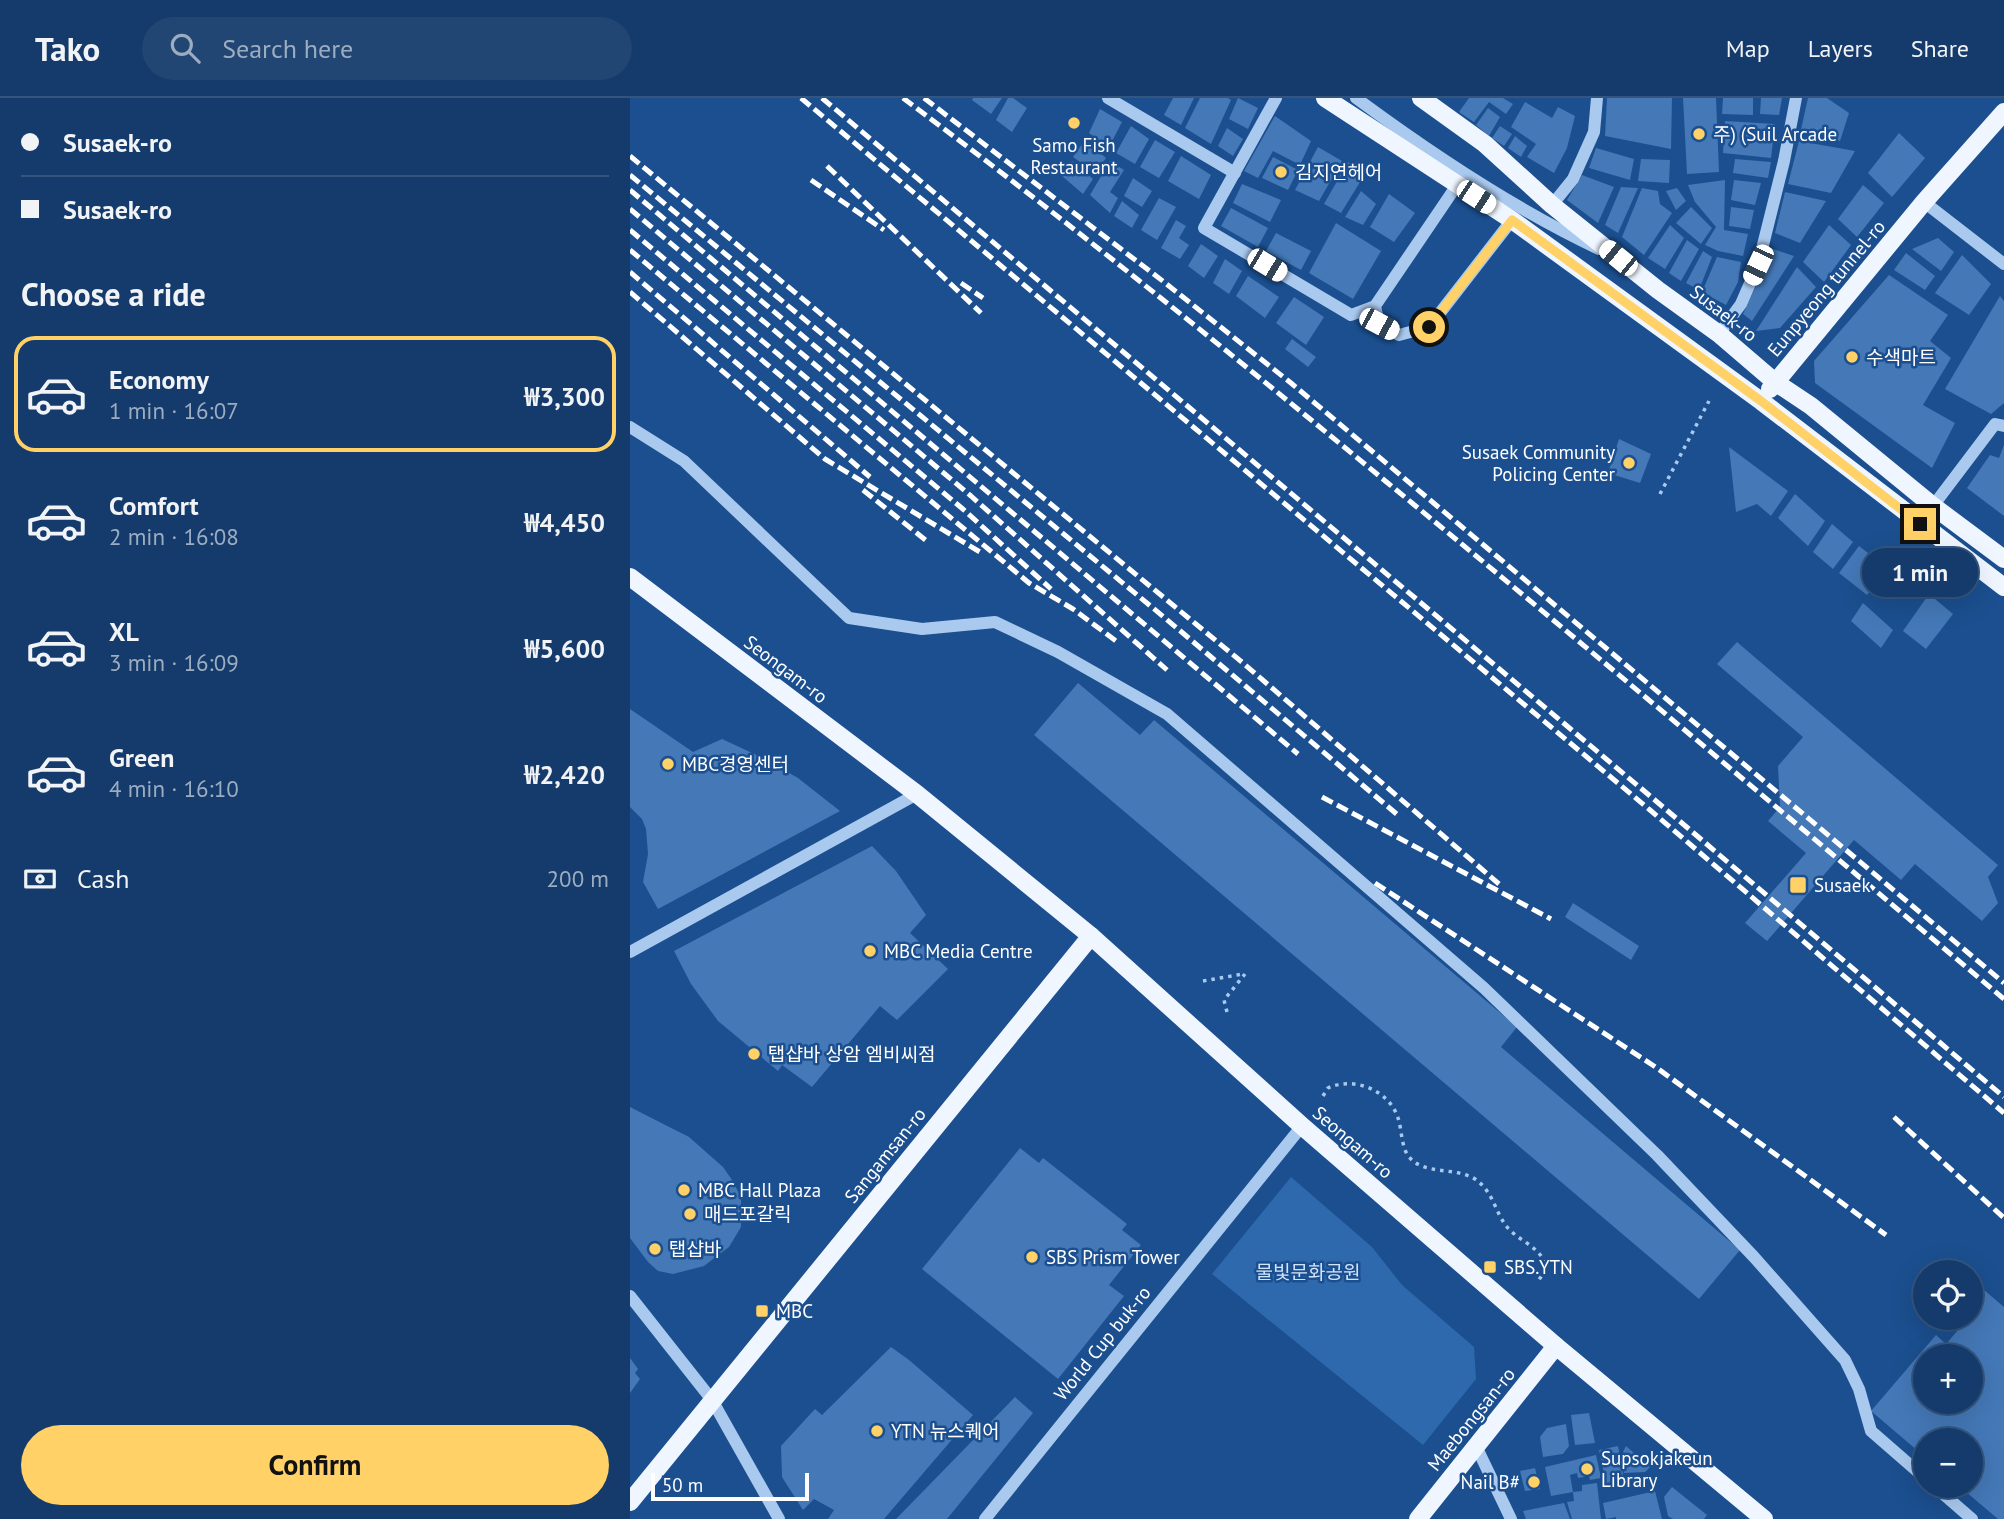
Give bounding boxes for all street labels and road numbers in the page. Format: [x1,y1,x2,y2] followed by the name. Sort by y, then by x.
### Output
[1762,215,1890,361] street label: Eunpyeong tunnel-ro
[1685,279,1763,347] street label: Susaek-ro
[739,630,833,708] street label: Seongam-ro
[1308,1101,1398,1183] street label: Seongam-ro
[839,1102,931,1208] street label: Sangamsan-ro
[1048,1281,1156,1405] street label: World Cup buk-ro
[1422,1362,1520,1476] street label: Maebongsan-ro

